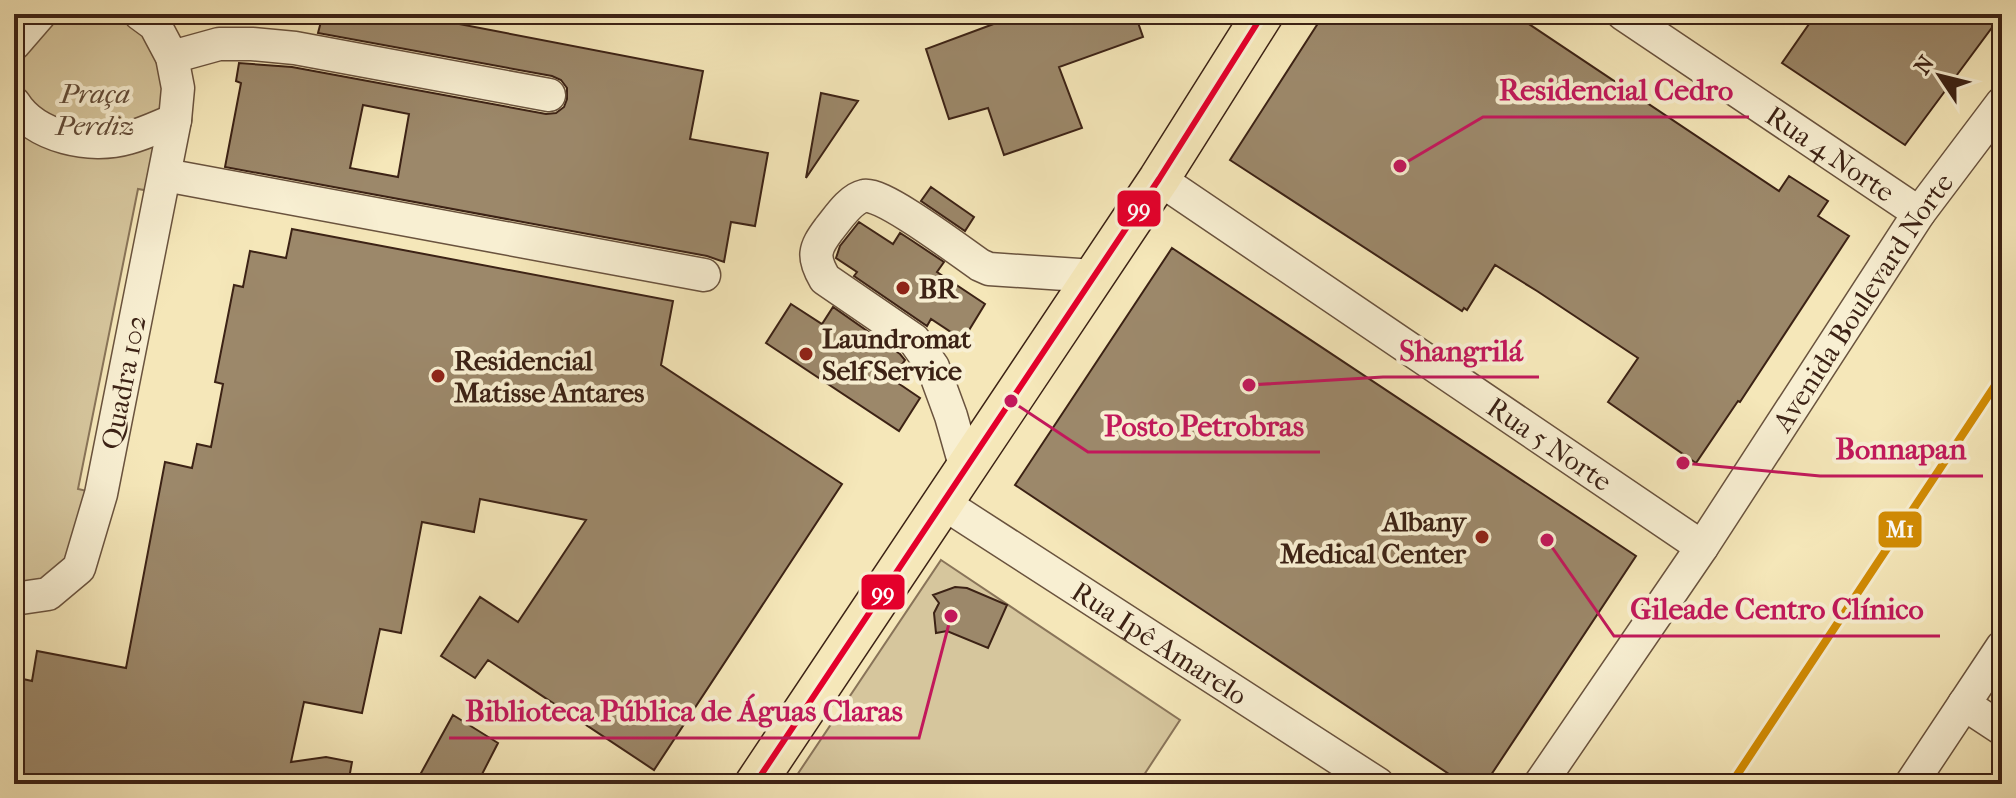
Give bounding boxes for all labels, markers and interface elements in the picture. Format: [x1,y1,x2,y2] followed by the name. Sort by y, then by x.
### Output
[1900,36,1980,116] north arrow
[1909,51,1940,79] text: N
[1483,63,1749,117] callout: Residencial Cedro
[1499,73,1733,108] text: Residencial Cedro
[53,77,135,142] park label: Praça Perdiz
[1760,99,1901,209] street label: Rua 4 Norte
[1765,167,1960,438] street label: Avenida Boulevard Norte
[1116,189,1162,228] line badge: 99
[1126,196,1151,222] text: 99
[919,272,959,305] place label: BR
[894,279,912,297] marker: BR
[94,312,153,452] street label: Quadra 102
[822,322,972,387] place label: Laundromat Self Service
[1383,323,1539,377] callout: Shangrilá
[1399,334,1524,369] text: Shangrilá
[454,344,644,409] place label: Residencial Matisse Antares
[797,345,815,363] marker: Laundromat Self Service
[429,367,447,385] marker: Residencial Matisse Antares
[1481,390,1618,498] street label: Rua 5 Norte
[1088,398,1320,452] callout: Posto Petrobras
[1104,409,1304,444] text: Posto Petrobras
[1820,422,1983,476] callout: Bonnapan
[1836,432,1967,467] text: Bonnapan
[1280,505,1468,570] place label: Albany Medical Center
[1877,510,1923,549] line badge: M1
[1885,517,1914,543] text: M1
[1473,528,1491,546] marker: Albany Medical Center
[860,573,906,611] line badge: 99
[1066,575,1253,712] street label: Rua Ipê Amarelo
[870,580,895,606] text: 99
[1614,582,1940,636] callout: Gileade Centro Clínico
[1630,592,1924,627] text: Gileade Centro Clínico
[449,684,919,738] callout: Biblioteca Pública de Águas Claras
[465,693,903,729] text: Biblioteca Pública de Águas Claras

